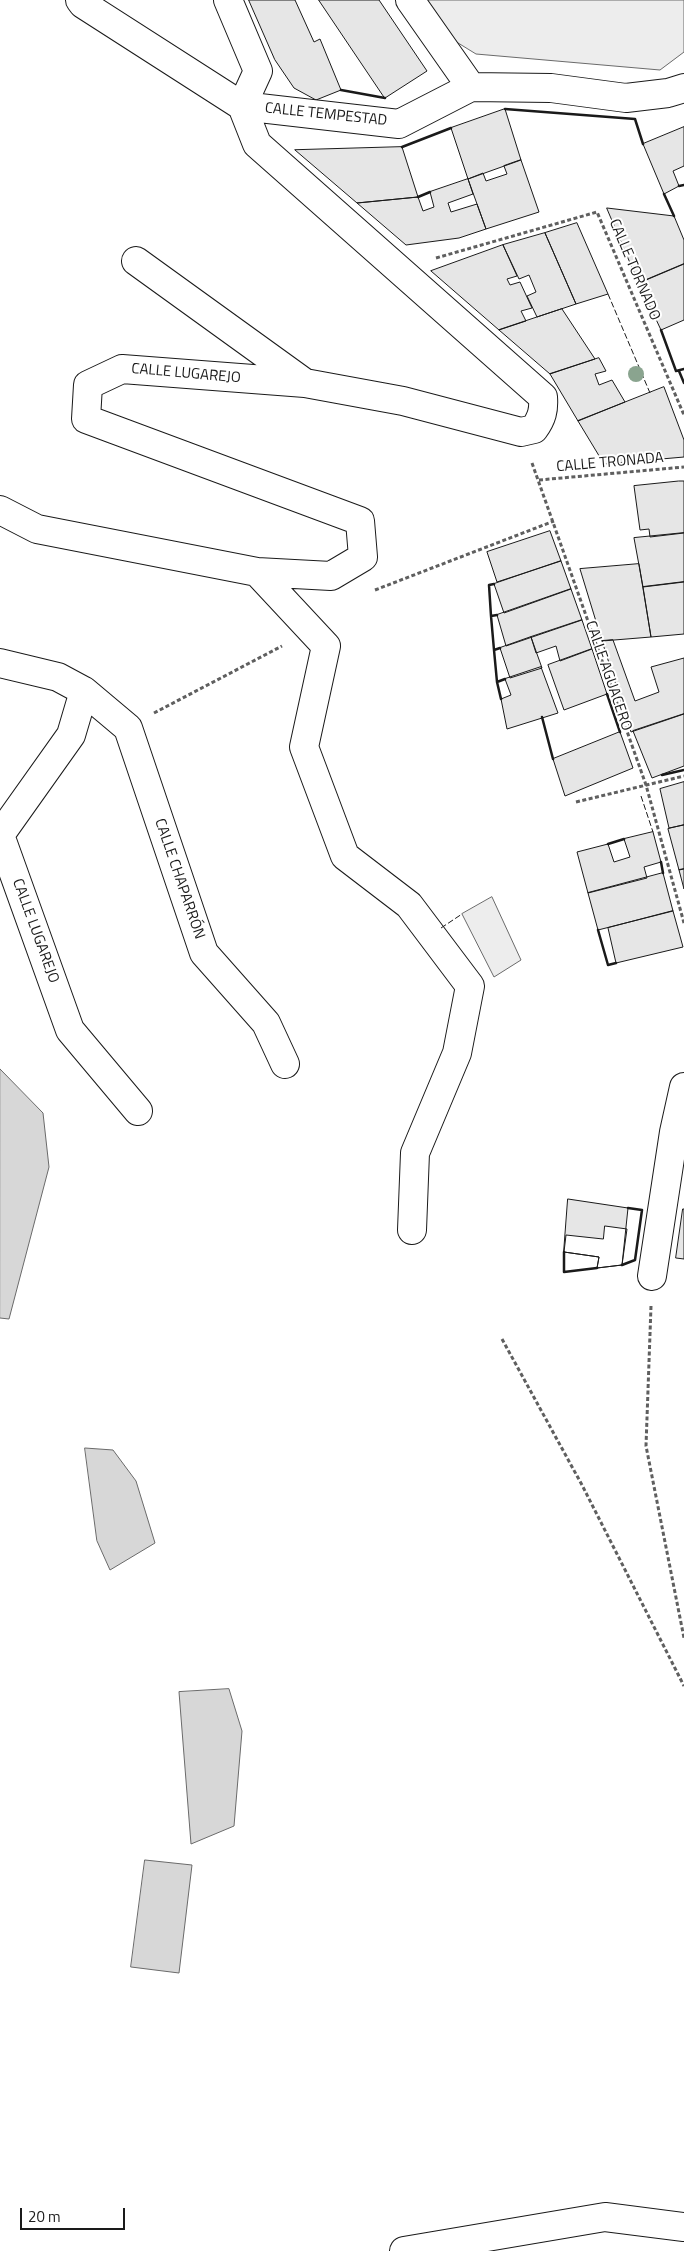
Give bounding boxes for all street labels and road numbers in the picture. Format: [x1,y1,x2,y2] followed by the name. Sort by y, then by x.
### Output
[264,100,388,130] street label: CALLE TEMPESTAD
[605,217,663,323] street label: CALLE TORNADO
[131,360,241,388] street label: CALLE LUGAREJO
[556,449,664,477] street label: CALLE TRONADA
[581,619,635,733] street label: CALLE AGUACERO
[150,816,208,942] street label: CALLE CHAPARRÓN
[8,876,62,986] street label: CALLE LUGAREJO

